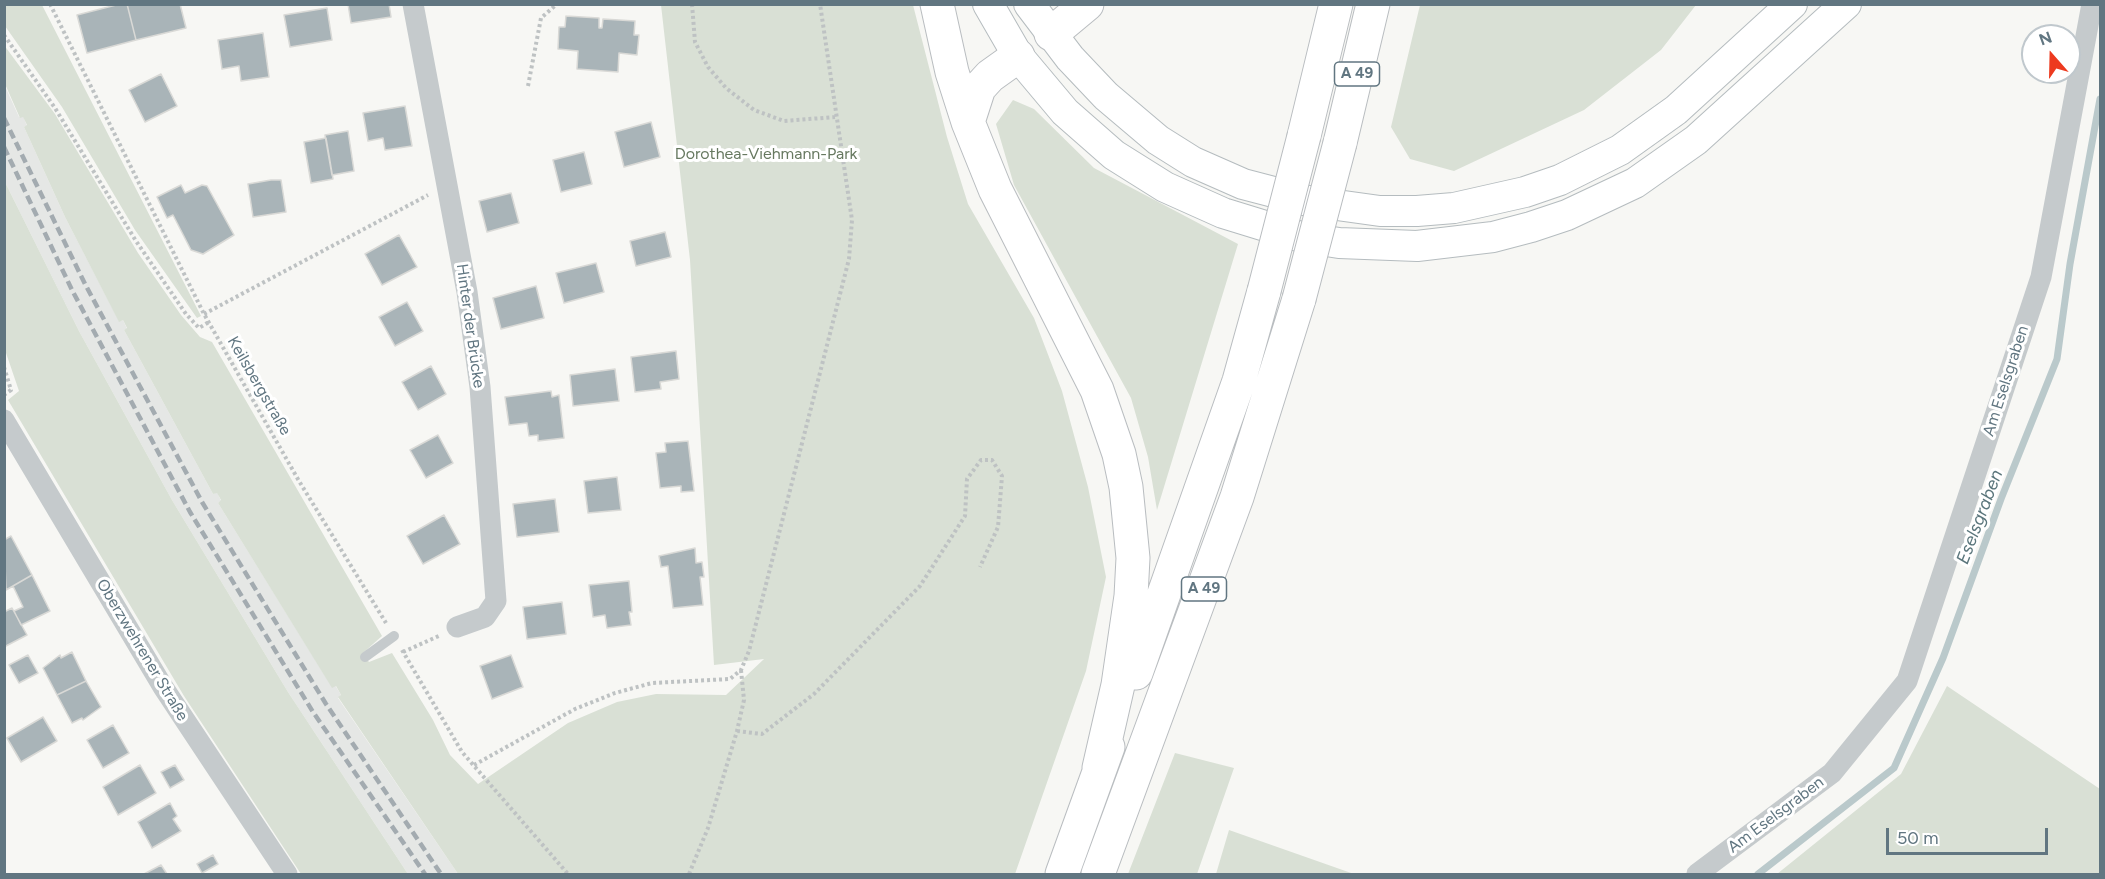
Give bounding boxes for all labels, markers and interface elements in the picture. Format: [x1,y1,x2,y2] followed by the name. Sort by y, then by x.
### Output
[2021,24,2081,84] north arrow
[2036,27,2054,50] text: N
[1334,62,1380,86] road number: A 49
[675,144,857,164] park label: Dorothea-Viehmann-Park
[452,263,488,389] street label: Hinter der Brücke
[1979,323,2033,439] street label: Am Eselsgraben
[223,333,295,439] street label: Keilsbergstraße
[1952,467,2008,567] water label: Eselsgraben
[92,576,192,724] street label: Oberzwehrener Straße
[1182,577,1226,601] road number: A 49
[1724,773,1828,857] street label: Am Eselsgraben
[1889,816,2051,854] scale bar
[1897,827,1939,849] text: 50 m

